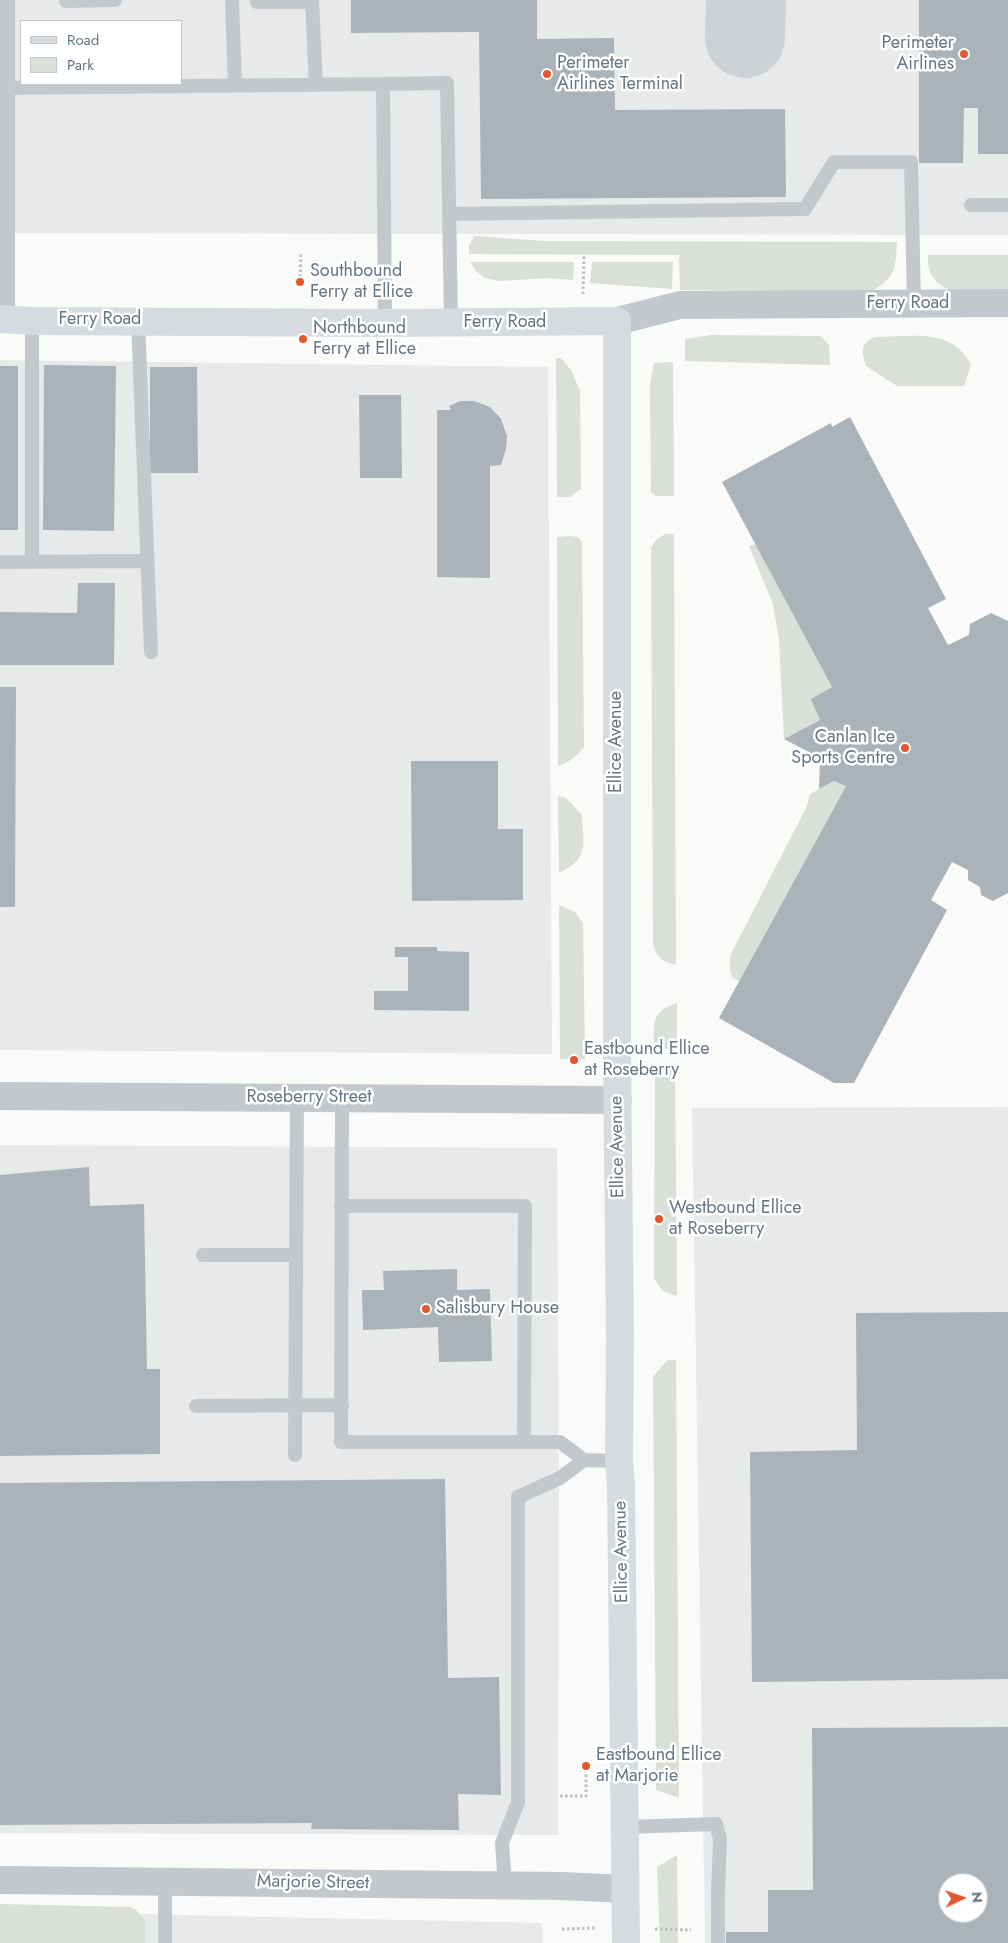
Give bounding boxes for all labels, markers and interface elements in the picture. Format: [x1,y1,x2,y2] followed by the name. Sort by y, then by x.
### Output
[20,20,182,85] legend
[67,29,99,51] text: Road
[881,33,954,76] place label: Perimeter Airlines
[958,48,970,60] marker: Perimeter Airlines
[557,53,683,96] place label: Perimeter Airlines Terminal
[67,54,94,76] text: Park
[541,68,553,80] marker: Perimeter Airlines Terminal
[310,261,413,304] place label: Southbound Ferry at Ellice
[294,276,306,288] marker: Southbound Ferry at Ellice
[867,293,949,315] street label: Ferry Road
[59,309,141,331] street label: Ferry Road
[464,312,546,334] street label: Ferry Road
[313,318,416,360] place label: Northbound Ferry at Ellice
[297,333,309,345] marker: Northbound Ferry at Ellice
[606,691,628,793] street label: Ellice Avenue
[791,727,895,770] place label: Canlan Ice Sports Centre
[899,742,911,754] marker: Canlan Ice Sports Centre
[584,1039,710,1082] place label: Eastbound Ellice at Roseberry
[568,1054,580,1066] marker: Eastbound Ellice at Roseberry
[246,1087,372,1109] street label: Roseberry Street
[606,1096,630,1198] street label: Ellice Avenue
[669,1198,802,1240] place label: Westbound Ellice at Roseberry
[653,1213,665,1225] marker: Westbound Ellice at Roseberry
[436,1298,559,1320] place label: Salisbury House
[420,1303,432,1315] marker: Salisbury House
[610,1501,634,1603] street label: Ellice Avenue
[596,1745,722,1788] place label: Eastbound Ellice at Marjorie
[580,1760,592,1772] marker: Eastbound Ellice at Marjorie
[257,1871,369,1895] street label: Marjorie Street
[938,1873,988,1923] north arrow
[967,1891,987,1903] text: N

